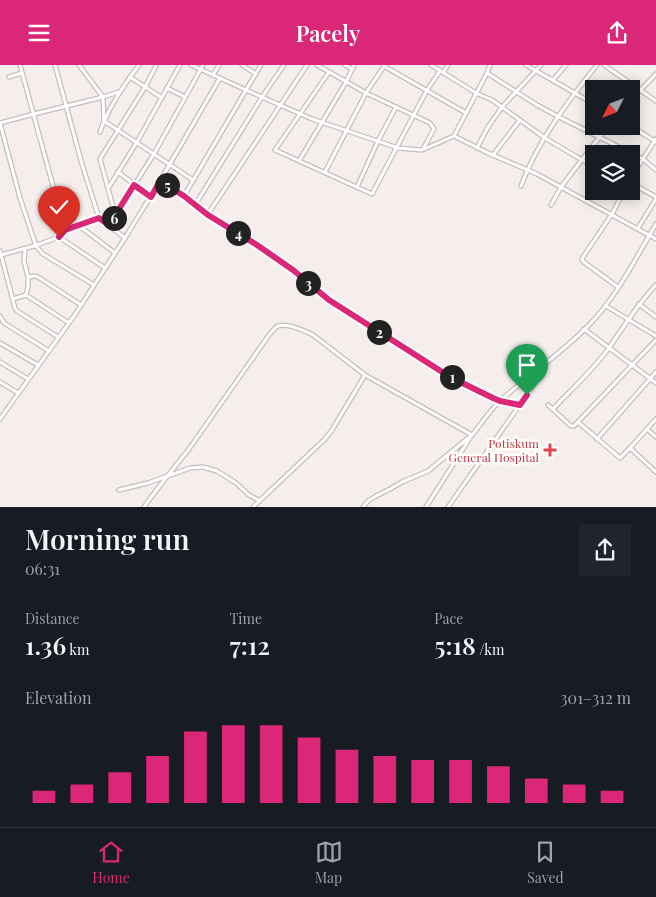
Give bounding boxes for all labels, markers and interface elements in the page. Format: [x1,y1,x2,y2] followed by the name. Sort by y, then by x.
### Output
[296,18,360,48] text: Pacely
[25,19,53,47] icon: menu
[603,19,631,47] icon: share
[585,80,640,135] north arrow
[585,80,640,200] map controls
[585,145,640,200] button: layers
[154,173,180,197] pin: 5
[164,176,171,195] text: 5
[38,186,80,237] pin
[45,193,73,221] icon: check
[102,205,126,231] pin: 6
[111,209,118,228] text: 6
[226,221,250,245] pin: 4
[235,224,242,243] text: 4
[296,271,320,295] pin: 3
[305,274,312,293] text: 3
[366,319,392,345] pin: 2
[376,323,383,342] text: 2
[506,344,548,395] pin
[513,351,541,379] icon: arrive
[440,365,464,389] pin: 1
[450,368,455,387] text: 1
[449,435,540,465] place label: Potiskum General Hospital
[543,443,557,457] marker: Potiskum General Hospital
[25,520,189,557] text: Morning run
[579,524,631,576] button: share
[25,558,60,579] text: 06:31
[25,609,80,628] text: Distance
[230,609,262,628] text: Time
[434,609,463,628] text: Pace
[25,628,66,661] text: 1.36
[230,628,270,661] text: 7:12
[434,628,476,661] text: 5:18
[66,640,89,659] text: km
[476,640,504,659] text: /km
[25,687,92,708] text: Elevation
[560,687,631,708] text: 301–312 m
[92,838,130,887] tab: Home
[315,838,343,887] tab: Map
[527,838,564,887] tab: Saved

